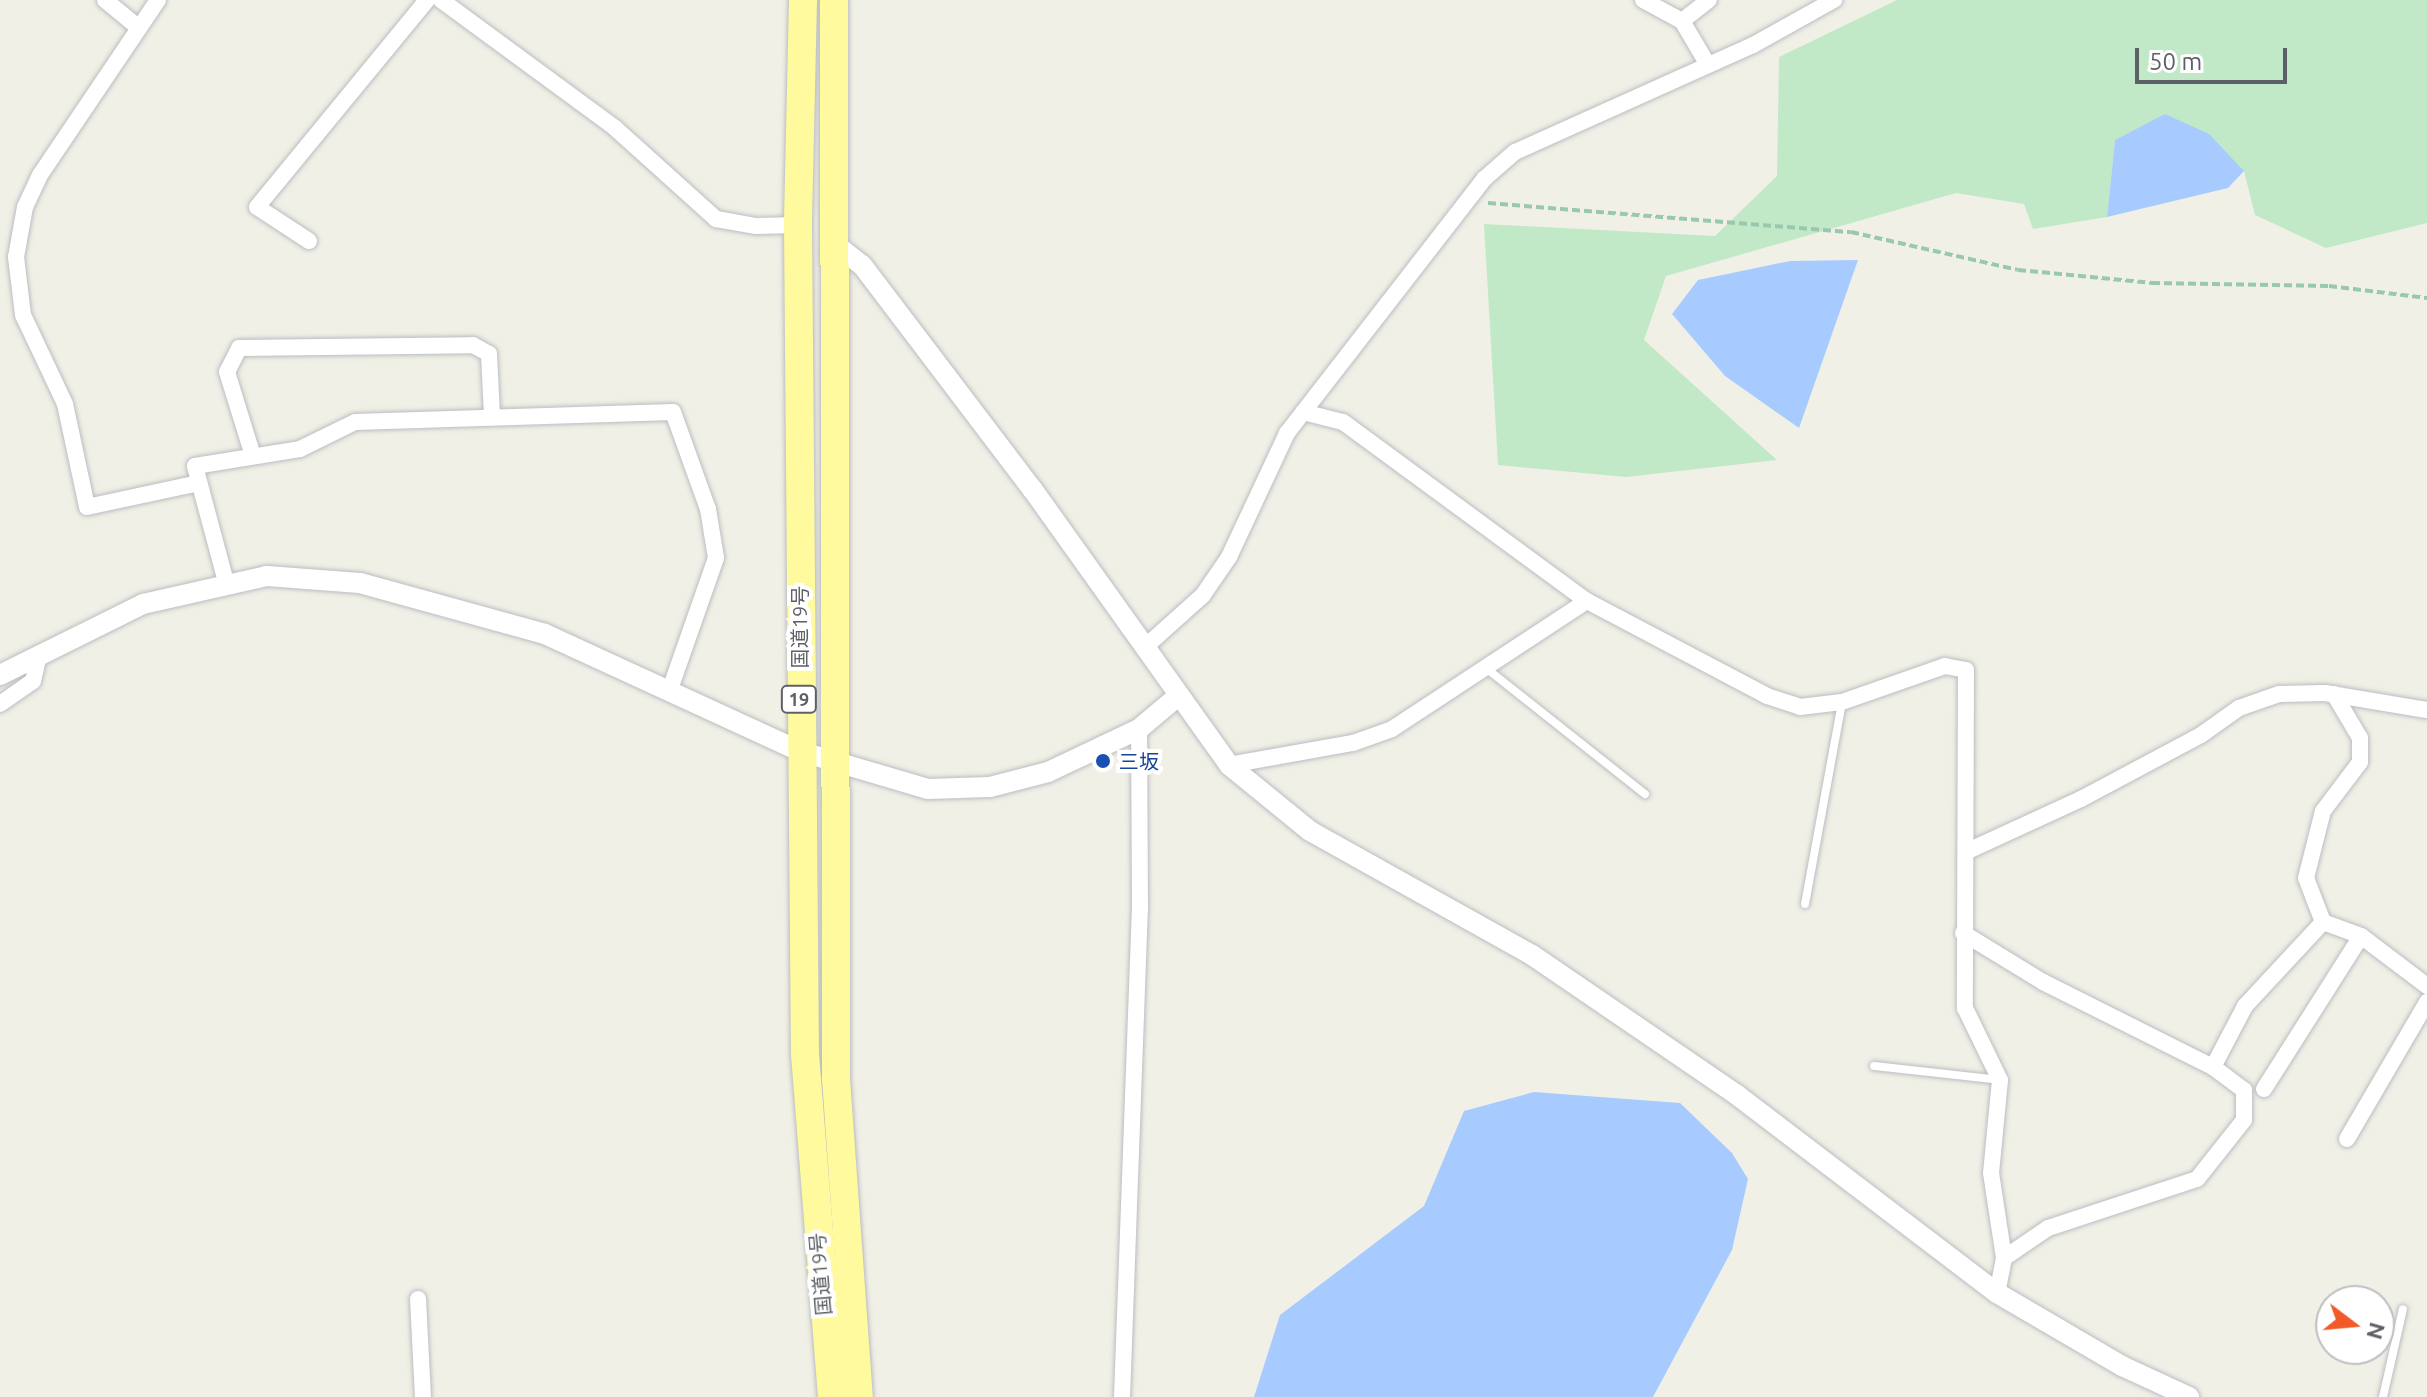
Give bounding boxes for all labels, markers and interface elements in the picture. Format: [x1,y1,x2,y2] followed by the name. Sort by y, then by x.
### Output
[2139,32,2291,82] scale bar
[2149,48,2202,75] text: 50 m
[787,586,811,668] street label: 国道19号
[779,685,819,713] road number: 19
[1119,749,1159,773] place label: 三坂
[1094,752,1112,770] marker: 三坂
[804,1232,836,1316] street label: 国道19号
[2315,1285,2395,1365] north arrow
[2362,1320,2391,1343] text: N

